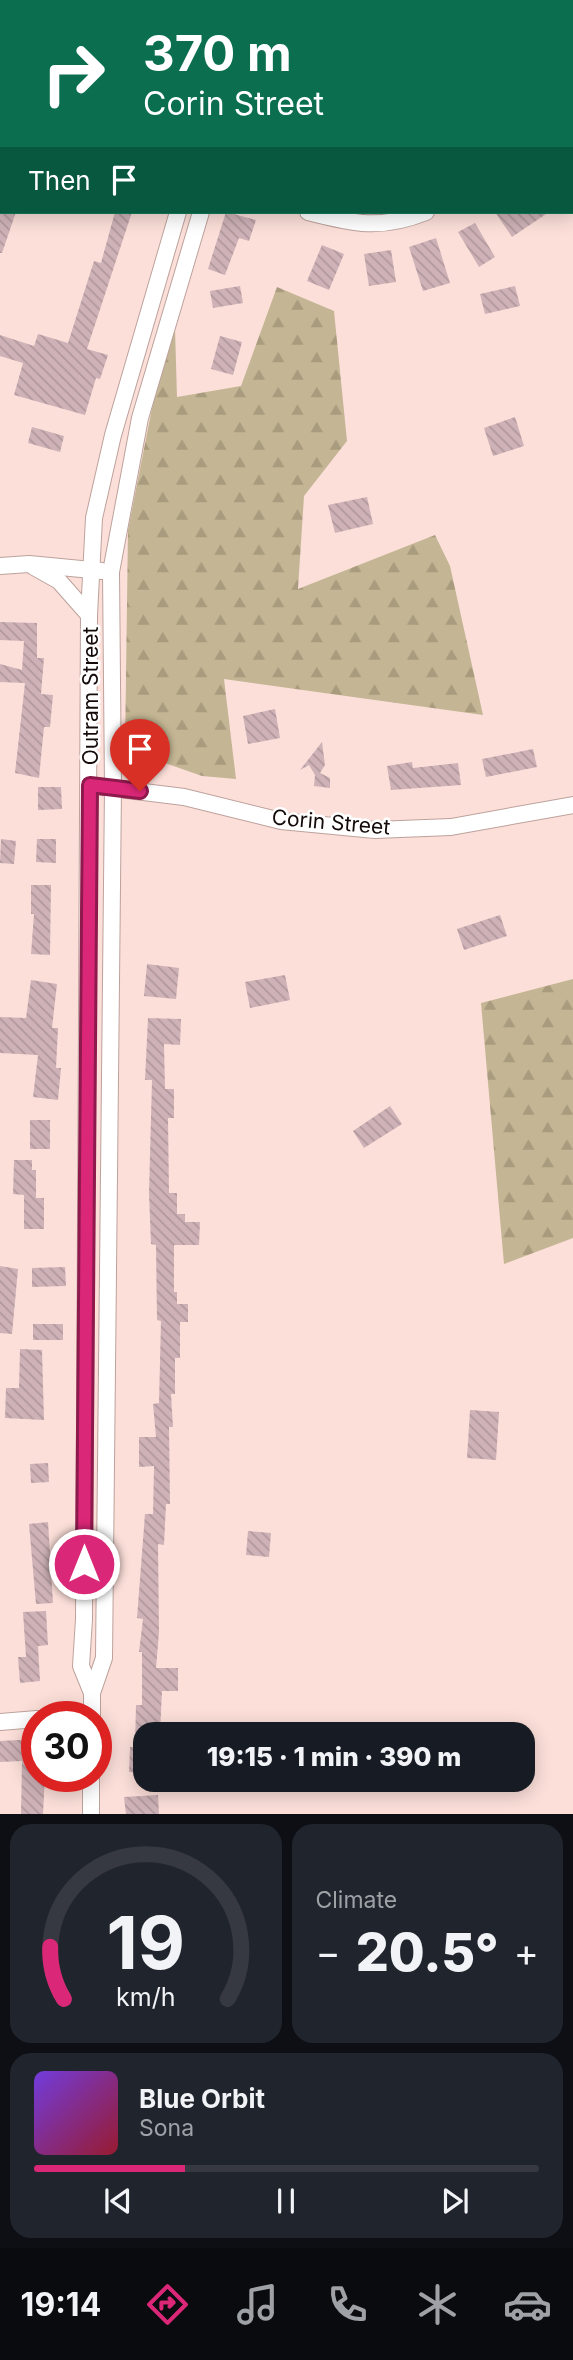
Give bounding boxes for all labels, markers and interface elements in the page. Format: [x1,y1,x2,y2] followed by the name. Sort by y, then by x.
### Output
[143,24,292,83] text: 370 m
[28,28,119,119] icon: right
[143,84,324,123] text: Corin Street
[105,161,143,199] icon: arrive
[28,165,91,196] text: Then
[78,627,103,765] street label: Outram Street
[110,719,170,791] pin
[121,730,159,768] icon: arrive
[271,804,391,840] street label: Corin Street
[47,1527,121,1601] position arrow
[21,1701,112,1792] speed limit sign: 30
[207,1741,461,1772] text: 19:15 · 1 min · 390 m
[316,1886,397,1914] text: Climate
[106,1899,185,1988] text: 19
[356,1921,499,1984] text: 20.5°
[316,1929,341,1975] text: −
[514,1929,539,1975] text: +
[116,1982,175,2012] text: km/h
[139,2083,265,2114] text: Blue Orbit
[139,2114,194,2142] text: Sona
[99,2182,137,2220] icon: previous
[267,2182,305,2220] icon: pause
[436,2182,474,2220] icon: next
[143,2280,192,2329] icon: directions
[233,2280,282,2329] icon: music
[323,2280,372,2329] icon: phone
[413,2280,462,2329] icon: climate
[503,2280,552,2329] icon: car
[21,2285,101,2324] text: 19:14

